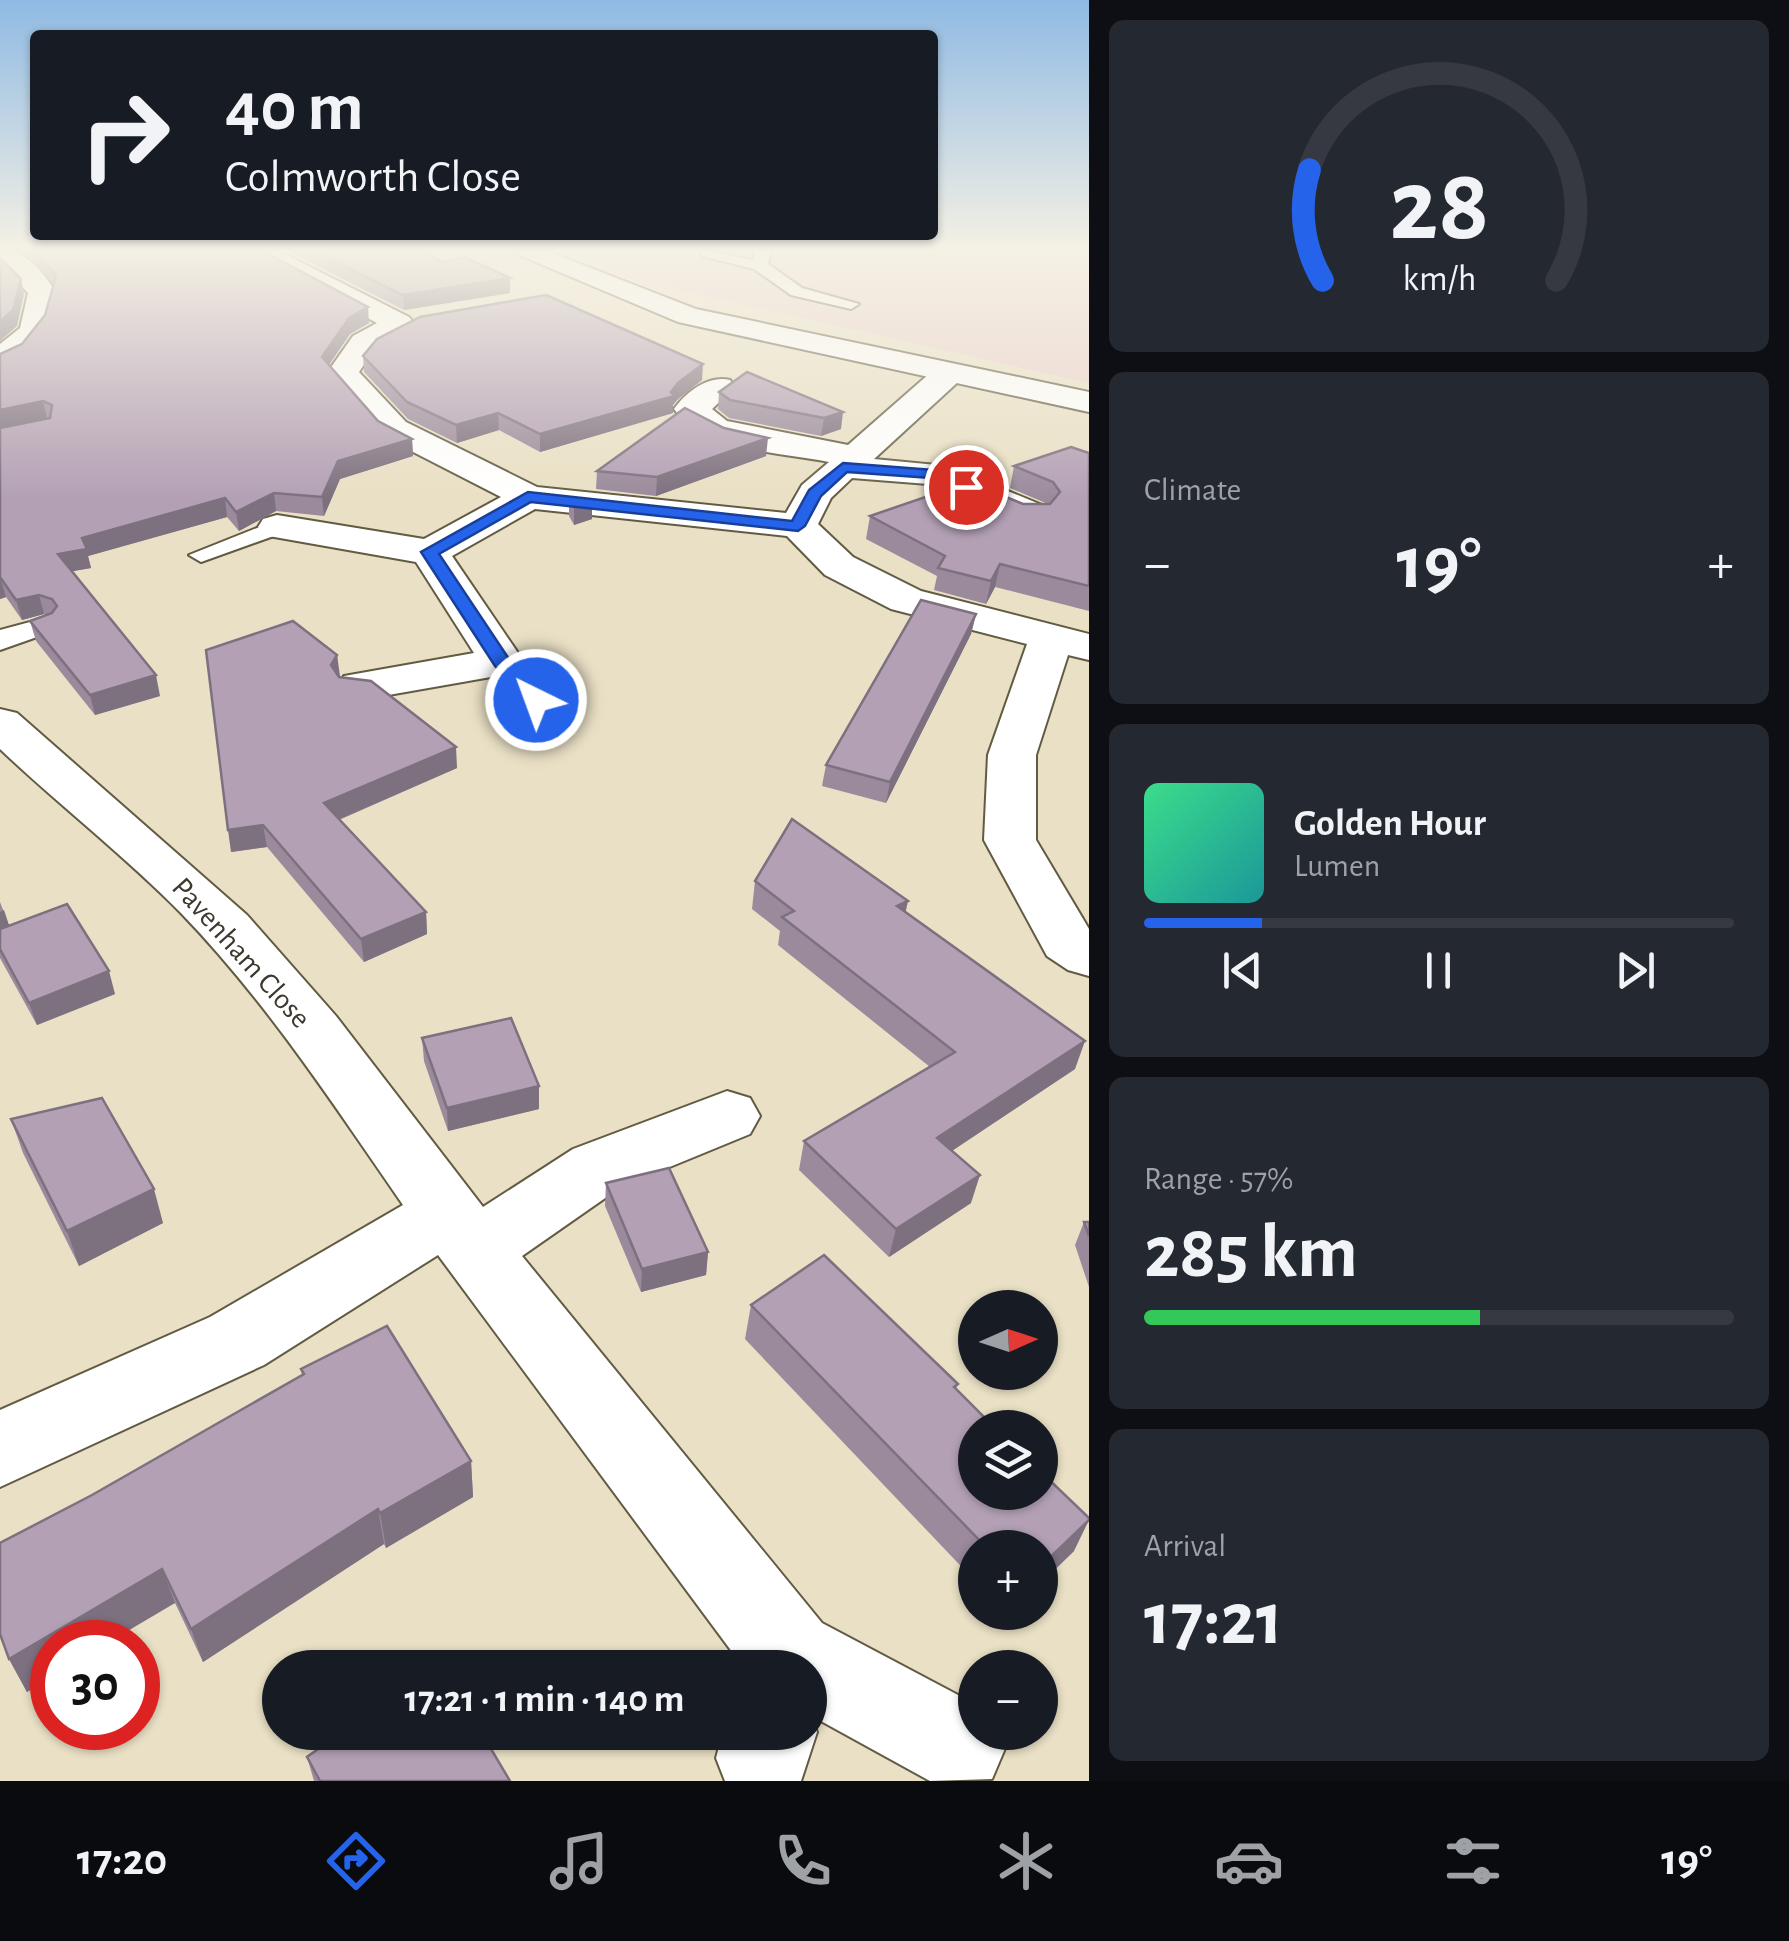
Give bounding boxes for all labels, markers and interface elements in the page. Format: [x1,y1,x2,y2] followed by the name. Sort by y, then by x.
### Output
[60,70,190,200] icon: right
[225,73,364,143] text: 40 m
[225,155,521,200] text: Colmworth Close
[1389,155,1489,259] text: 28
[1402,261,1476,297] text: km/h
[924,445,1009,530] pin
[939,460,994,515] icon: arrive
[1144,474,1241,506] text: Climate
[1396,527,1482,602] text: 19°
[1144,537,1170,592] text: −
[1708,537,1734,592] text: +
[484,648,588,752] position arrow
[1294,805,1486,843] text: Golden Hour
[1294,850,1380,882] text: Lumen
[166,872,316,1034] street label: Pavenham Close
[1215,943,1270,998] icon: previous
[1411,943,1466,998] icon: pause
[1608,943,1663,998] icon: next
[1144,1163,1293,1195] text: Range · 57%
[1144,1216,1358,1291] text: 285 km
[958,1290,1058,1390] north arrow
[958,1290,1058,1750] map controls
[958,1410,1058,1510] button: layers
[958,1530,1058,1630] button: +
[1144,1530,1226,1562] text: Arrival
[1144,1583,1283,1658] text: 17:21
[30,1620,160,1750] speed limit sign: 30
[958,1650,1058,1750] button: −
[405,1681,684,1719] text: 17:21 · 1 min · 140 m
[321,1826,391,1896] icon: directions
[544,1826,614,1896] icon: music
[768,1826,838,1896] icon: phone
[991,1826,1061,1896] icon: climate
[1214,1826,1284,1896] icon: car
[1438,1826,1508,1896] icon: filters
[77,1838,167,1883] text: 17:20
[1661,1838,1712,1883] text: 19°

